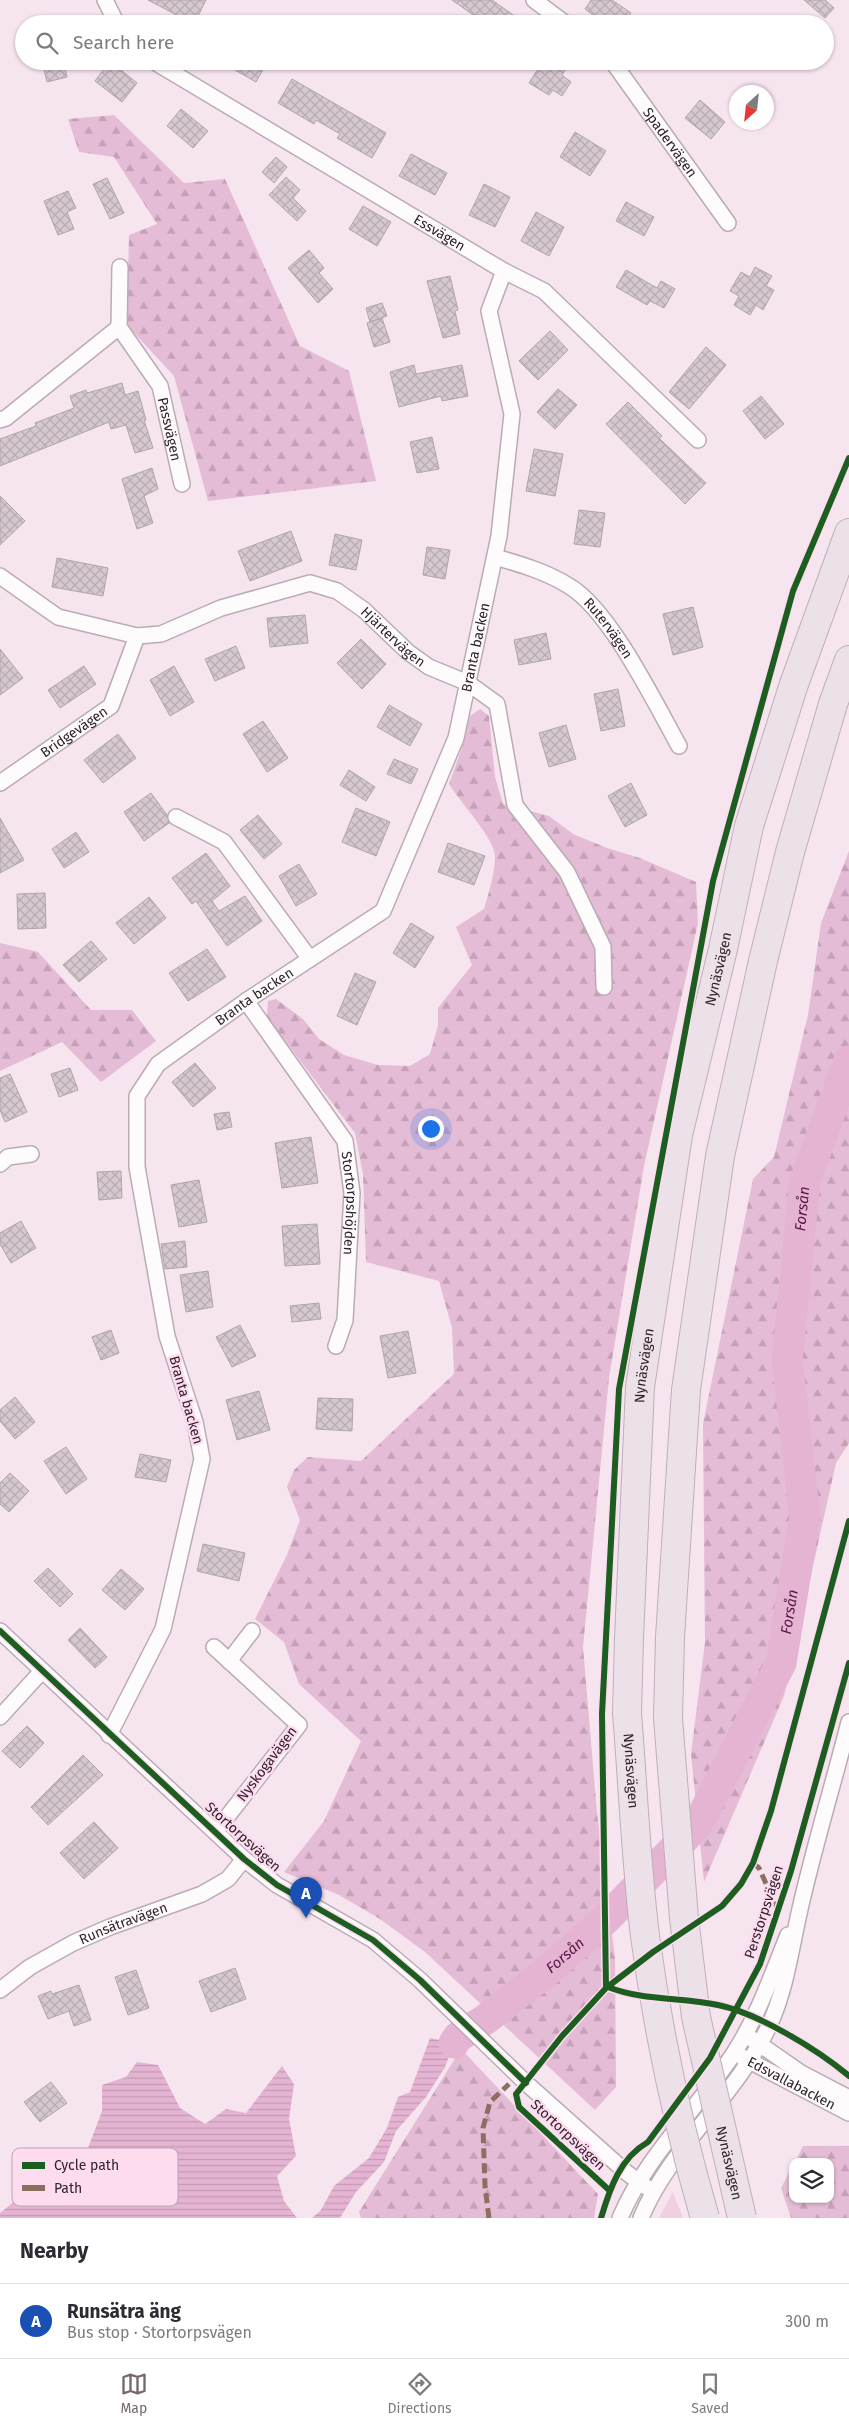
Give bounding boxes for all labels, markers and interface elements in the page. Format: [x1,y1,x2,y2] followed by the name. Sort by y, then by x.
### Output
[15,15,834,70] search box
[33,29,61,57] icon: search
[73,31,174,54] text: Search here
[729,85,774,130] north arrow
[639,104,701,181] street label: Spadervägen
[411,210,469,254] street label: Essvägen
[154,396,185,462] street label: Passvägen
[580,594,637,662] street label: Rutervägen
[458,601,493,694] street label: Branta backen
[357,603,429,670] street label: Hjärtervägen
[37,702,111,761] street label: Bridgevägen
[701,930,735,1008] street label: Nynäsvägen
[212,964,297,1029] street label: Branta backen
[418,1116,444,1142] your location
[338,1150,361,1255] street label: Stortorpshöjden
[791,1186,813,1232] water label: Forsån
[631,1327,657,1403] street label: Nynäsvägen
[165,1354,207,1446] street label: Branta backen
[777,1588,802,1636] water label: Forsån
[233,1723,301,1805] street label: Nyskogavägen
[620,1732,642,1809] street label: Nynäsvägen
[202,1799,284,1875] street label: Stortorpsvägen
[741,1863,787,1961] street label: Perstorpsvägen
[290,1877,322,1918] pin: A
[76,1899,170,1948] street label: Runsätravägen
[542,1934,588,1977] water label: Forsån
[745,2053,839,2113] street label: Edsvallabacken
[527,2096,609,2174] street label: Stortorpsvägen
[713,2124,746,2202] street label: Nynäsvägen
[12,2148,178,2206] legend
[54,2157,119,2174] text: Cycle path
[789,2158,834,2203] map controls
[789,2158,834,2203] button: layers
[54,2180,82,2197] text: Path
[20,2238,88,2264] text: Nearby
[67,2300,181,2323] text: Runsätra äng
[31,2312,41,2331] text: A
[785,2312,829,2331] text: 300 m
[67,2323,252,2342] text: Bus stop · Stortorpsvägen
[120,2370,148,2417] tab: Map
[387,2370,452,2417] tab: Directions
[691,2370,729,2417] tab: Saved

